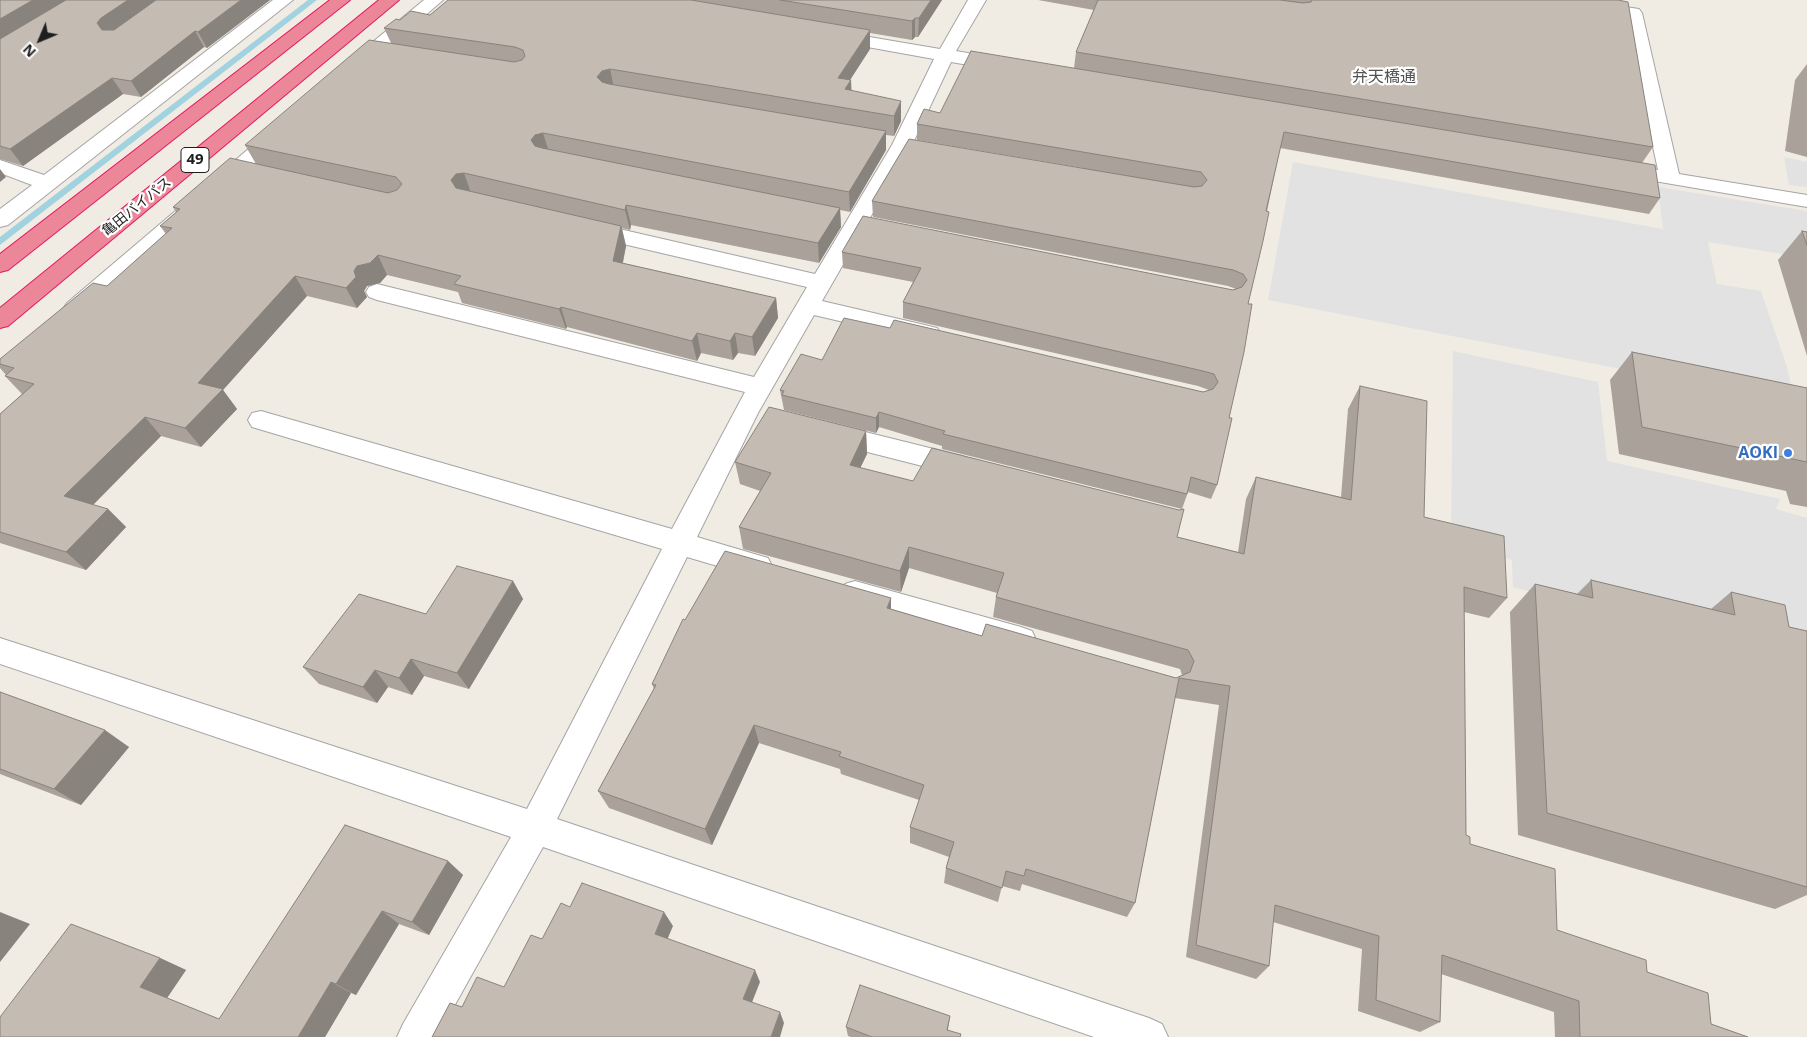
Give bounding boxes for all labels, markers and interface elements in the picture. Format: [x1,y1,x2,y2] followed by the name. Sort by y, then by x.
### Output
[15,15,65,65] north arrow
[18,40,40,62] text: N
[1352,67,1416,87] district label: 弁天橋通
[181,148,209,172] road number: 49
[99,174,175,240] street label: 亀田バイパス
[1738,443,1778,463] place label: AOKI
[1782,447,1794,459] marker: AOKI

